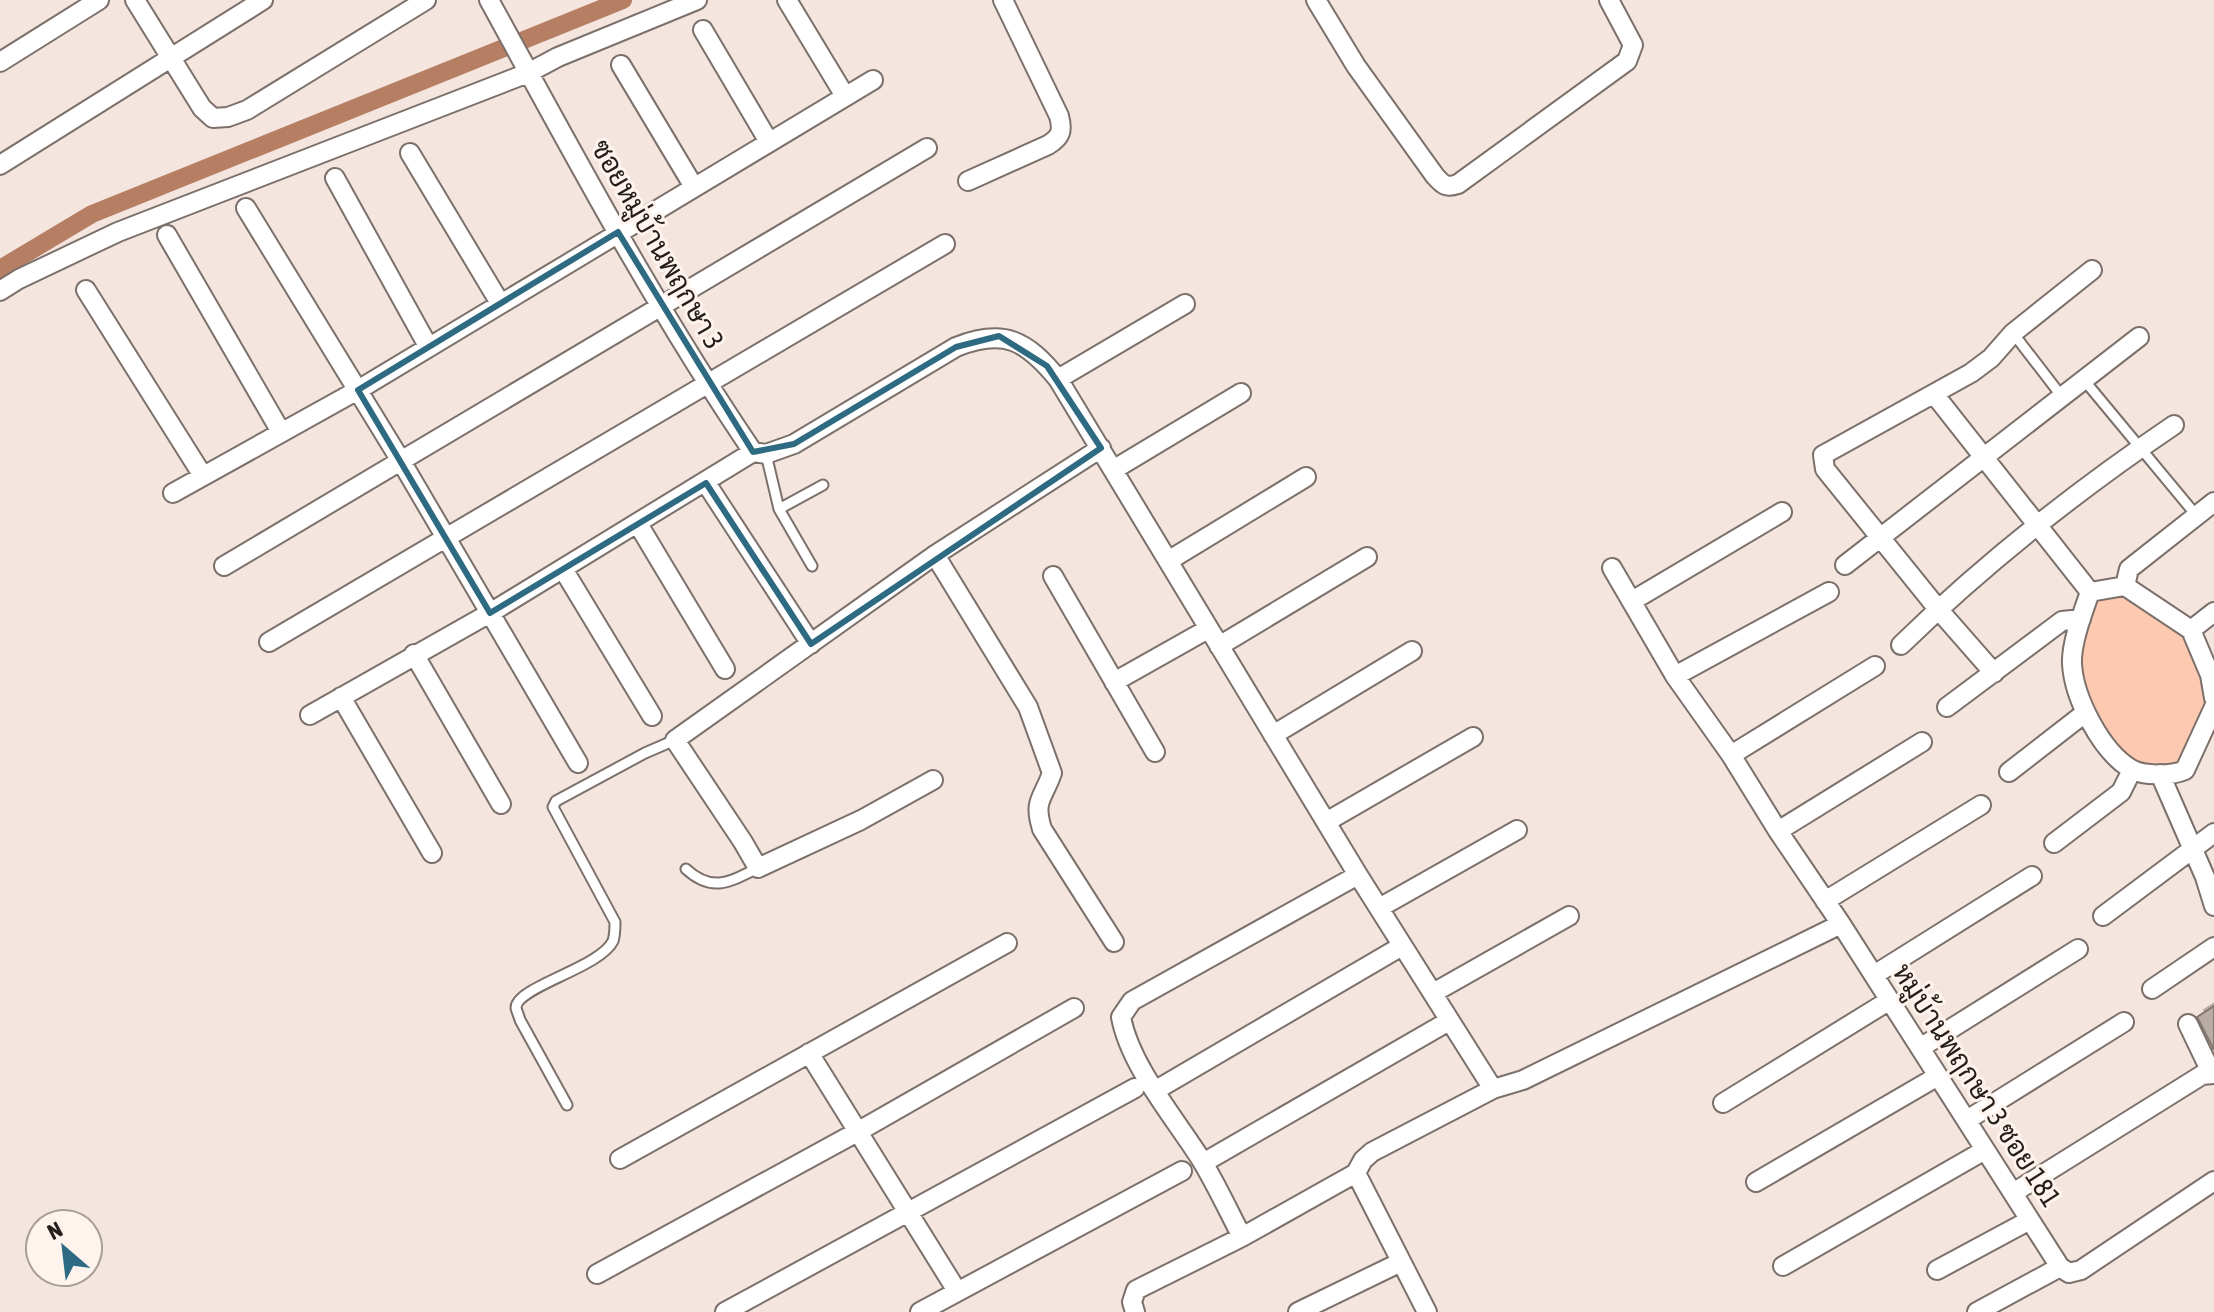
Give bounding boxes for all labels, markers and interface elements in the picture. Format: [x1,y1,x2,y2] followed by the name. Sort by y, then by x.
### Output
[582,133,733,356] street label: ซอยหมู่บ้านพฤกษา 3
[1883,956,2069,1215] street label: หมู่บ้านพฤกษา 3 ซอย 181
[24,1208,104,1288] north arrow
[43,1216,66,1245] text: N

